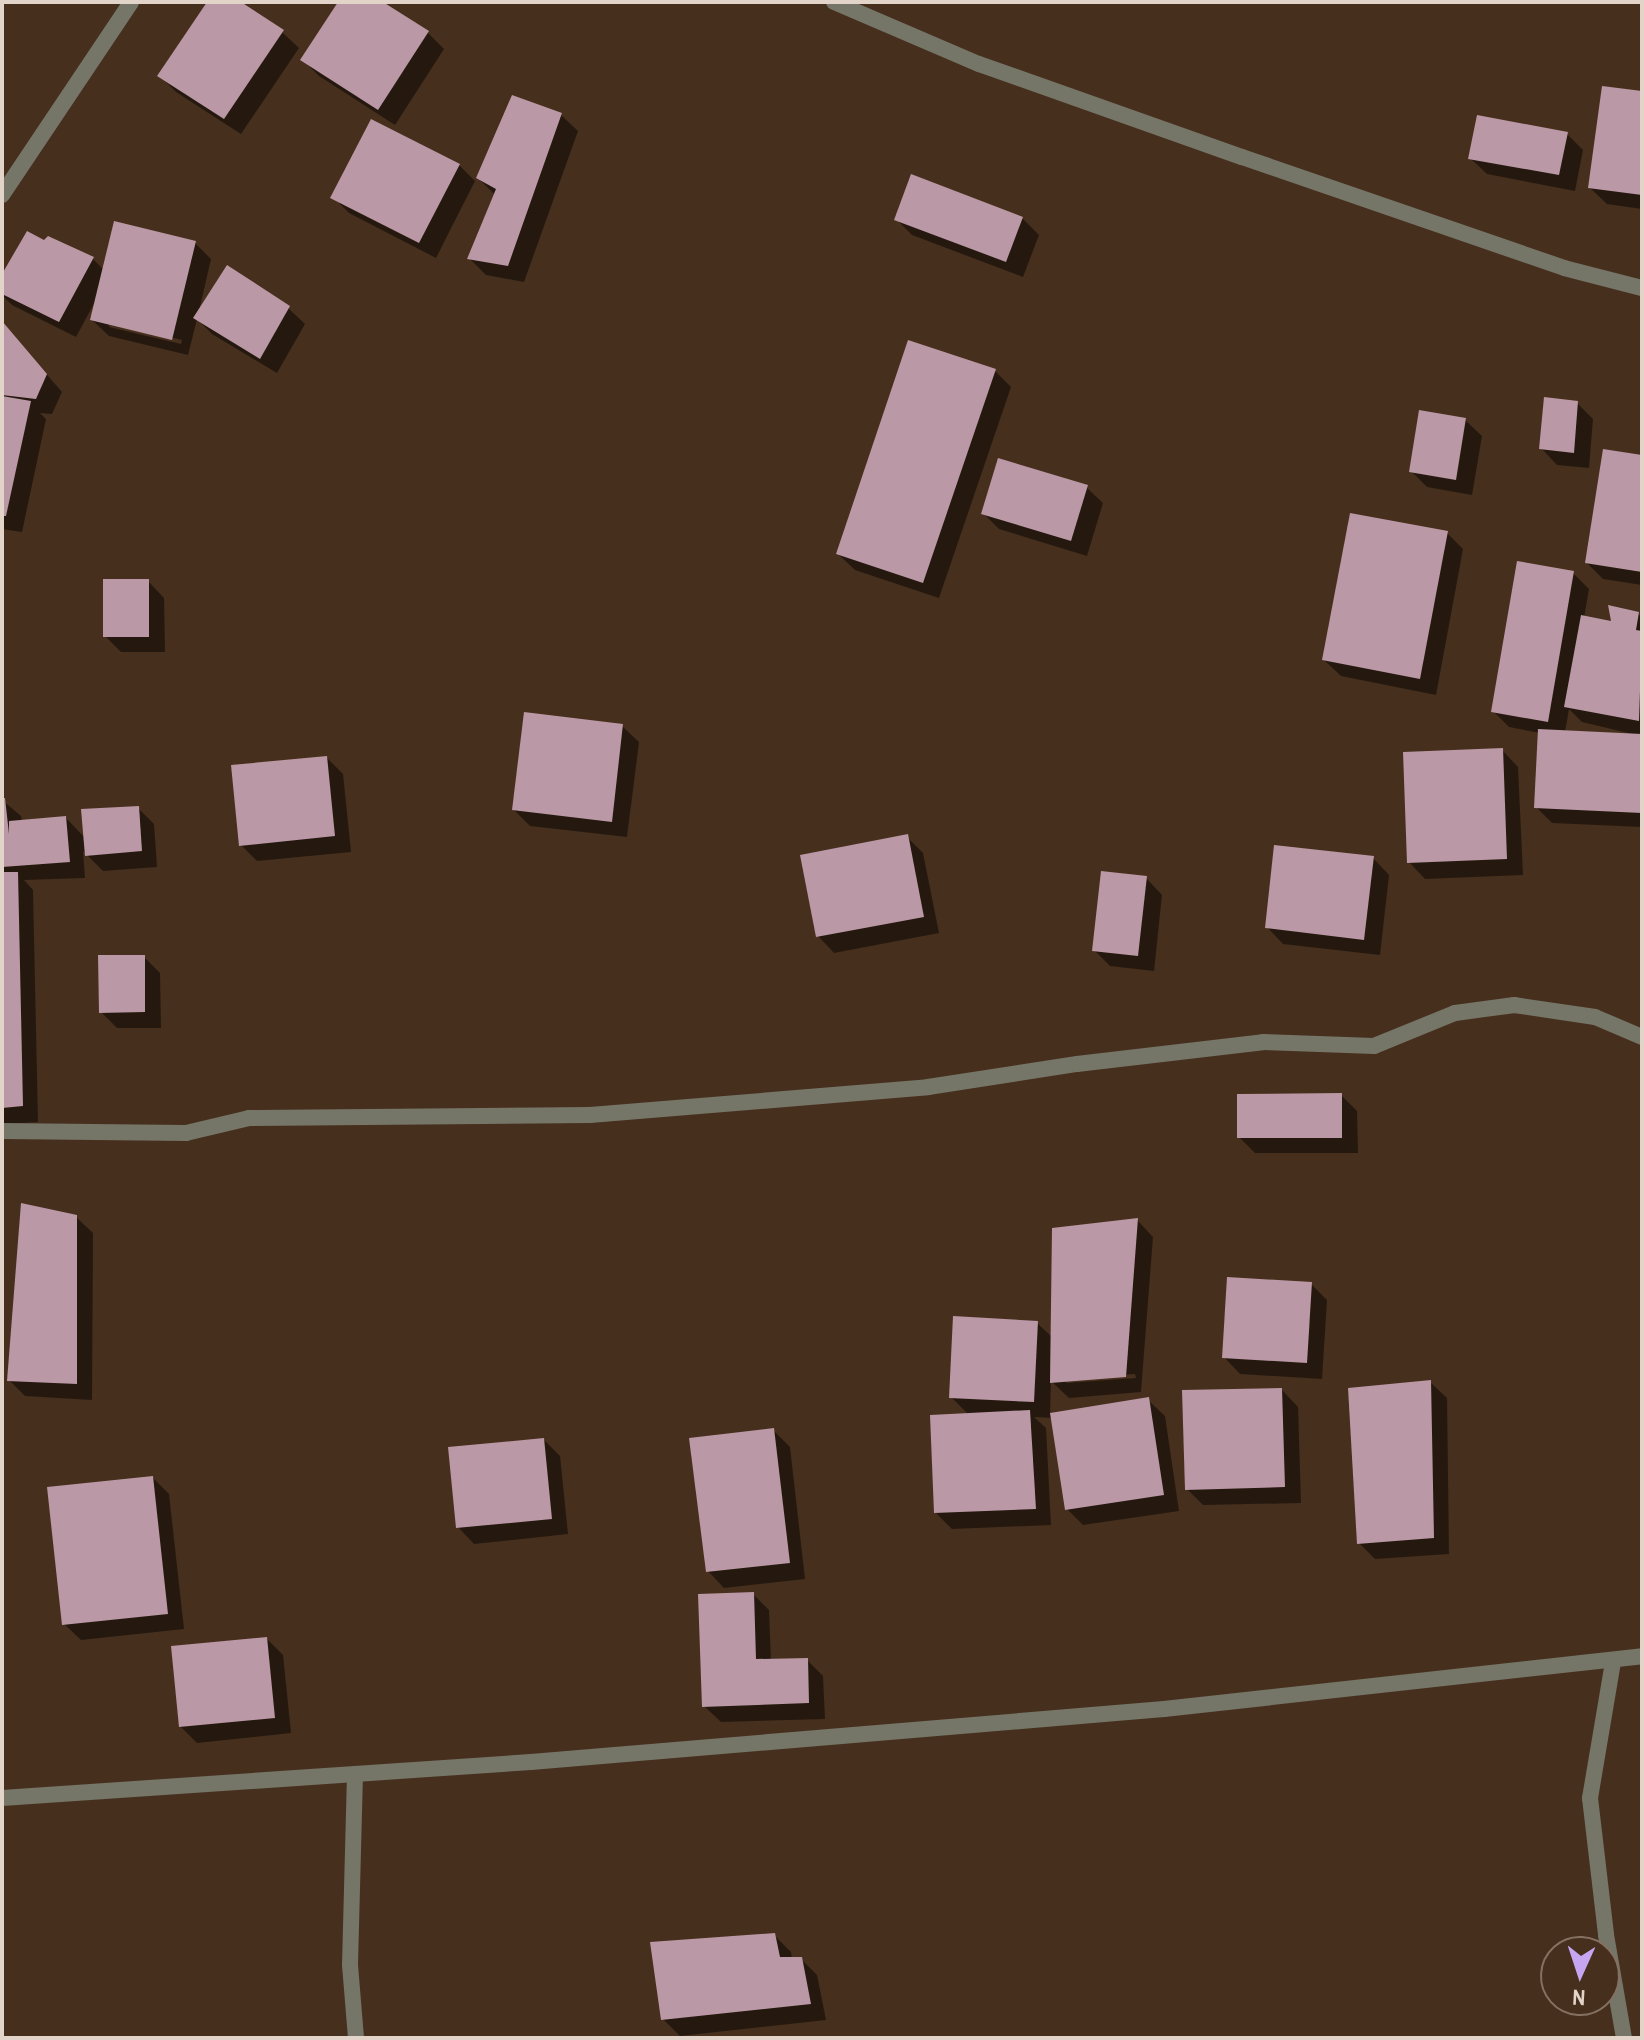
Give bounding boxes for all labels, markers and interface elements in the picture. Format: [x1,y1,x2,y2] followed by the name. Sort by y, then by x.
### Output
[1540,1936,1620,2016] north arrow
[1572,1983,1586,2013] text: N

